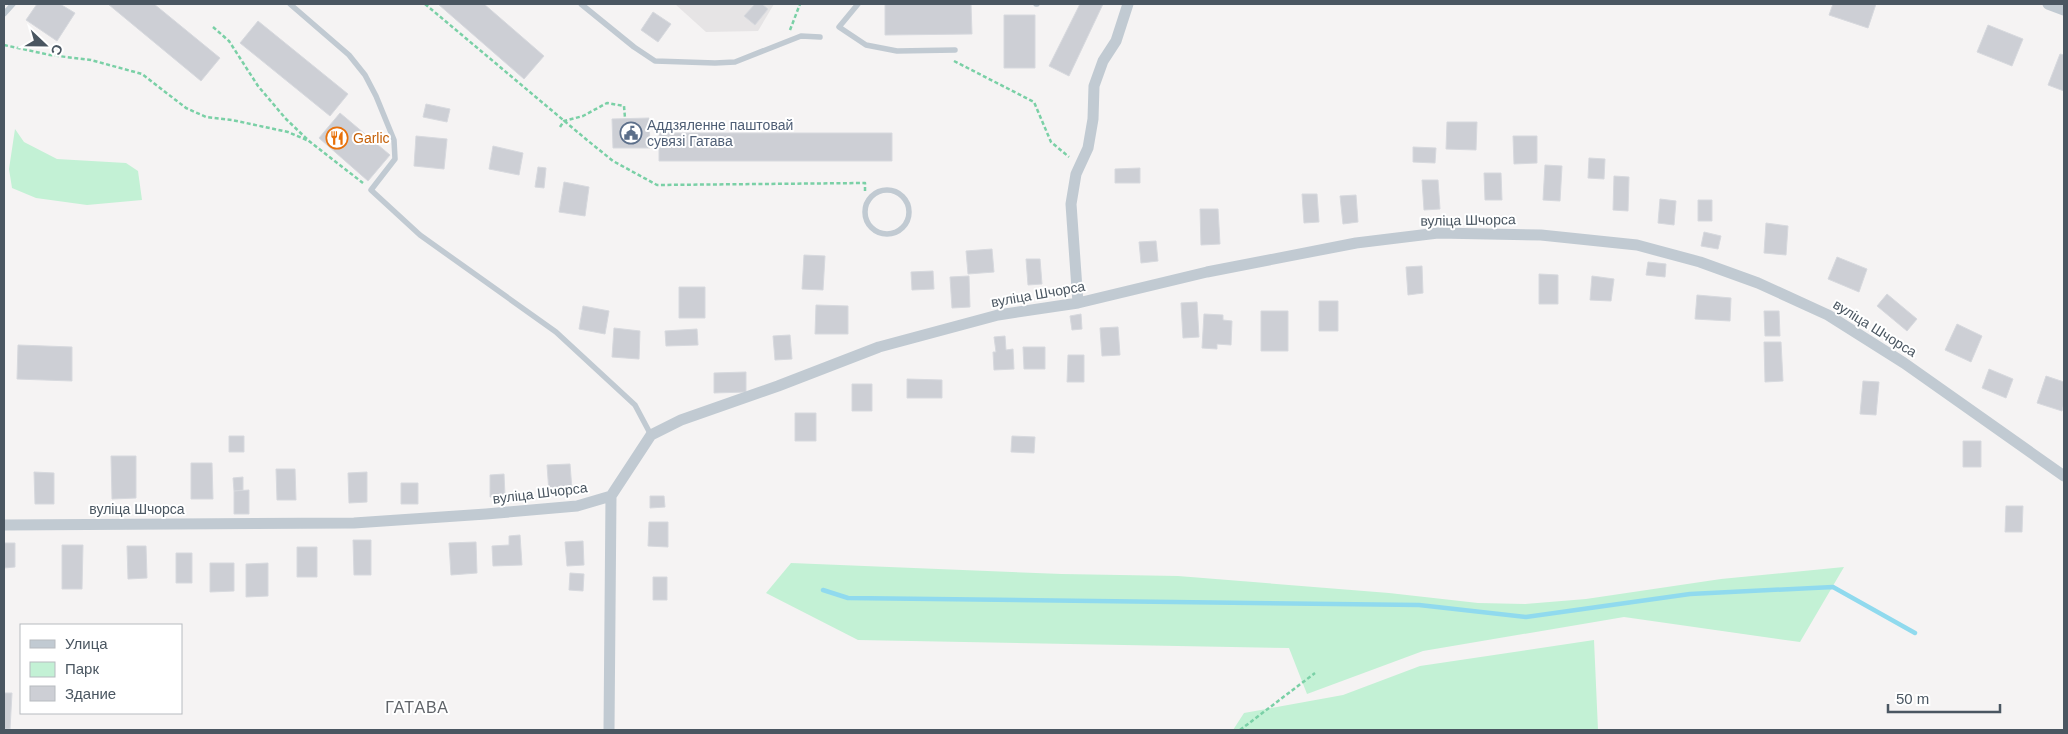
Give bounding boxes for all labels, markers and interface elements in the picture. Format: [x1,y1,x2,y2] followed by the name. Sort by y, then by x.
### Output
[20,20,70,70] north arrow
[48,42,66,58] text: С
[647,117,793,149] place label: Аддзяленне паштовай сувязі Гатава
[619,121,643,145] public building icon: Аддзяленне паштовай сувязі Гатава
[325,126,349,150] restaurant icon: Garlic
[353,130,390,146] place label: Garlic
[1420,211,1516,229] street label: вуліца Шчорса
[990,278,1087,310] street label: вуліца Шчорса
[1830,296,1920,360] street label: вуліца Шчорса
[492,479,588,507] street label: вуліца Шчорса
[89,501,185,517] street label: вуліца Шчорса
[20,624,182,714] legend
[65,635,108,652] text: Улица
[65,660,99,677] text: Парк
[1888,682,2000,714] scale bar
[65,685,116,702] text: Здание
[1896,690,1929,707] text: 50 m
[385,699,449,716] district label: ГАТАВА

